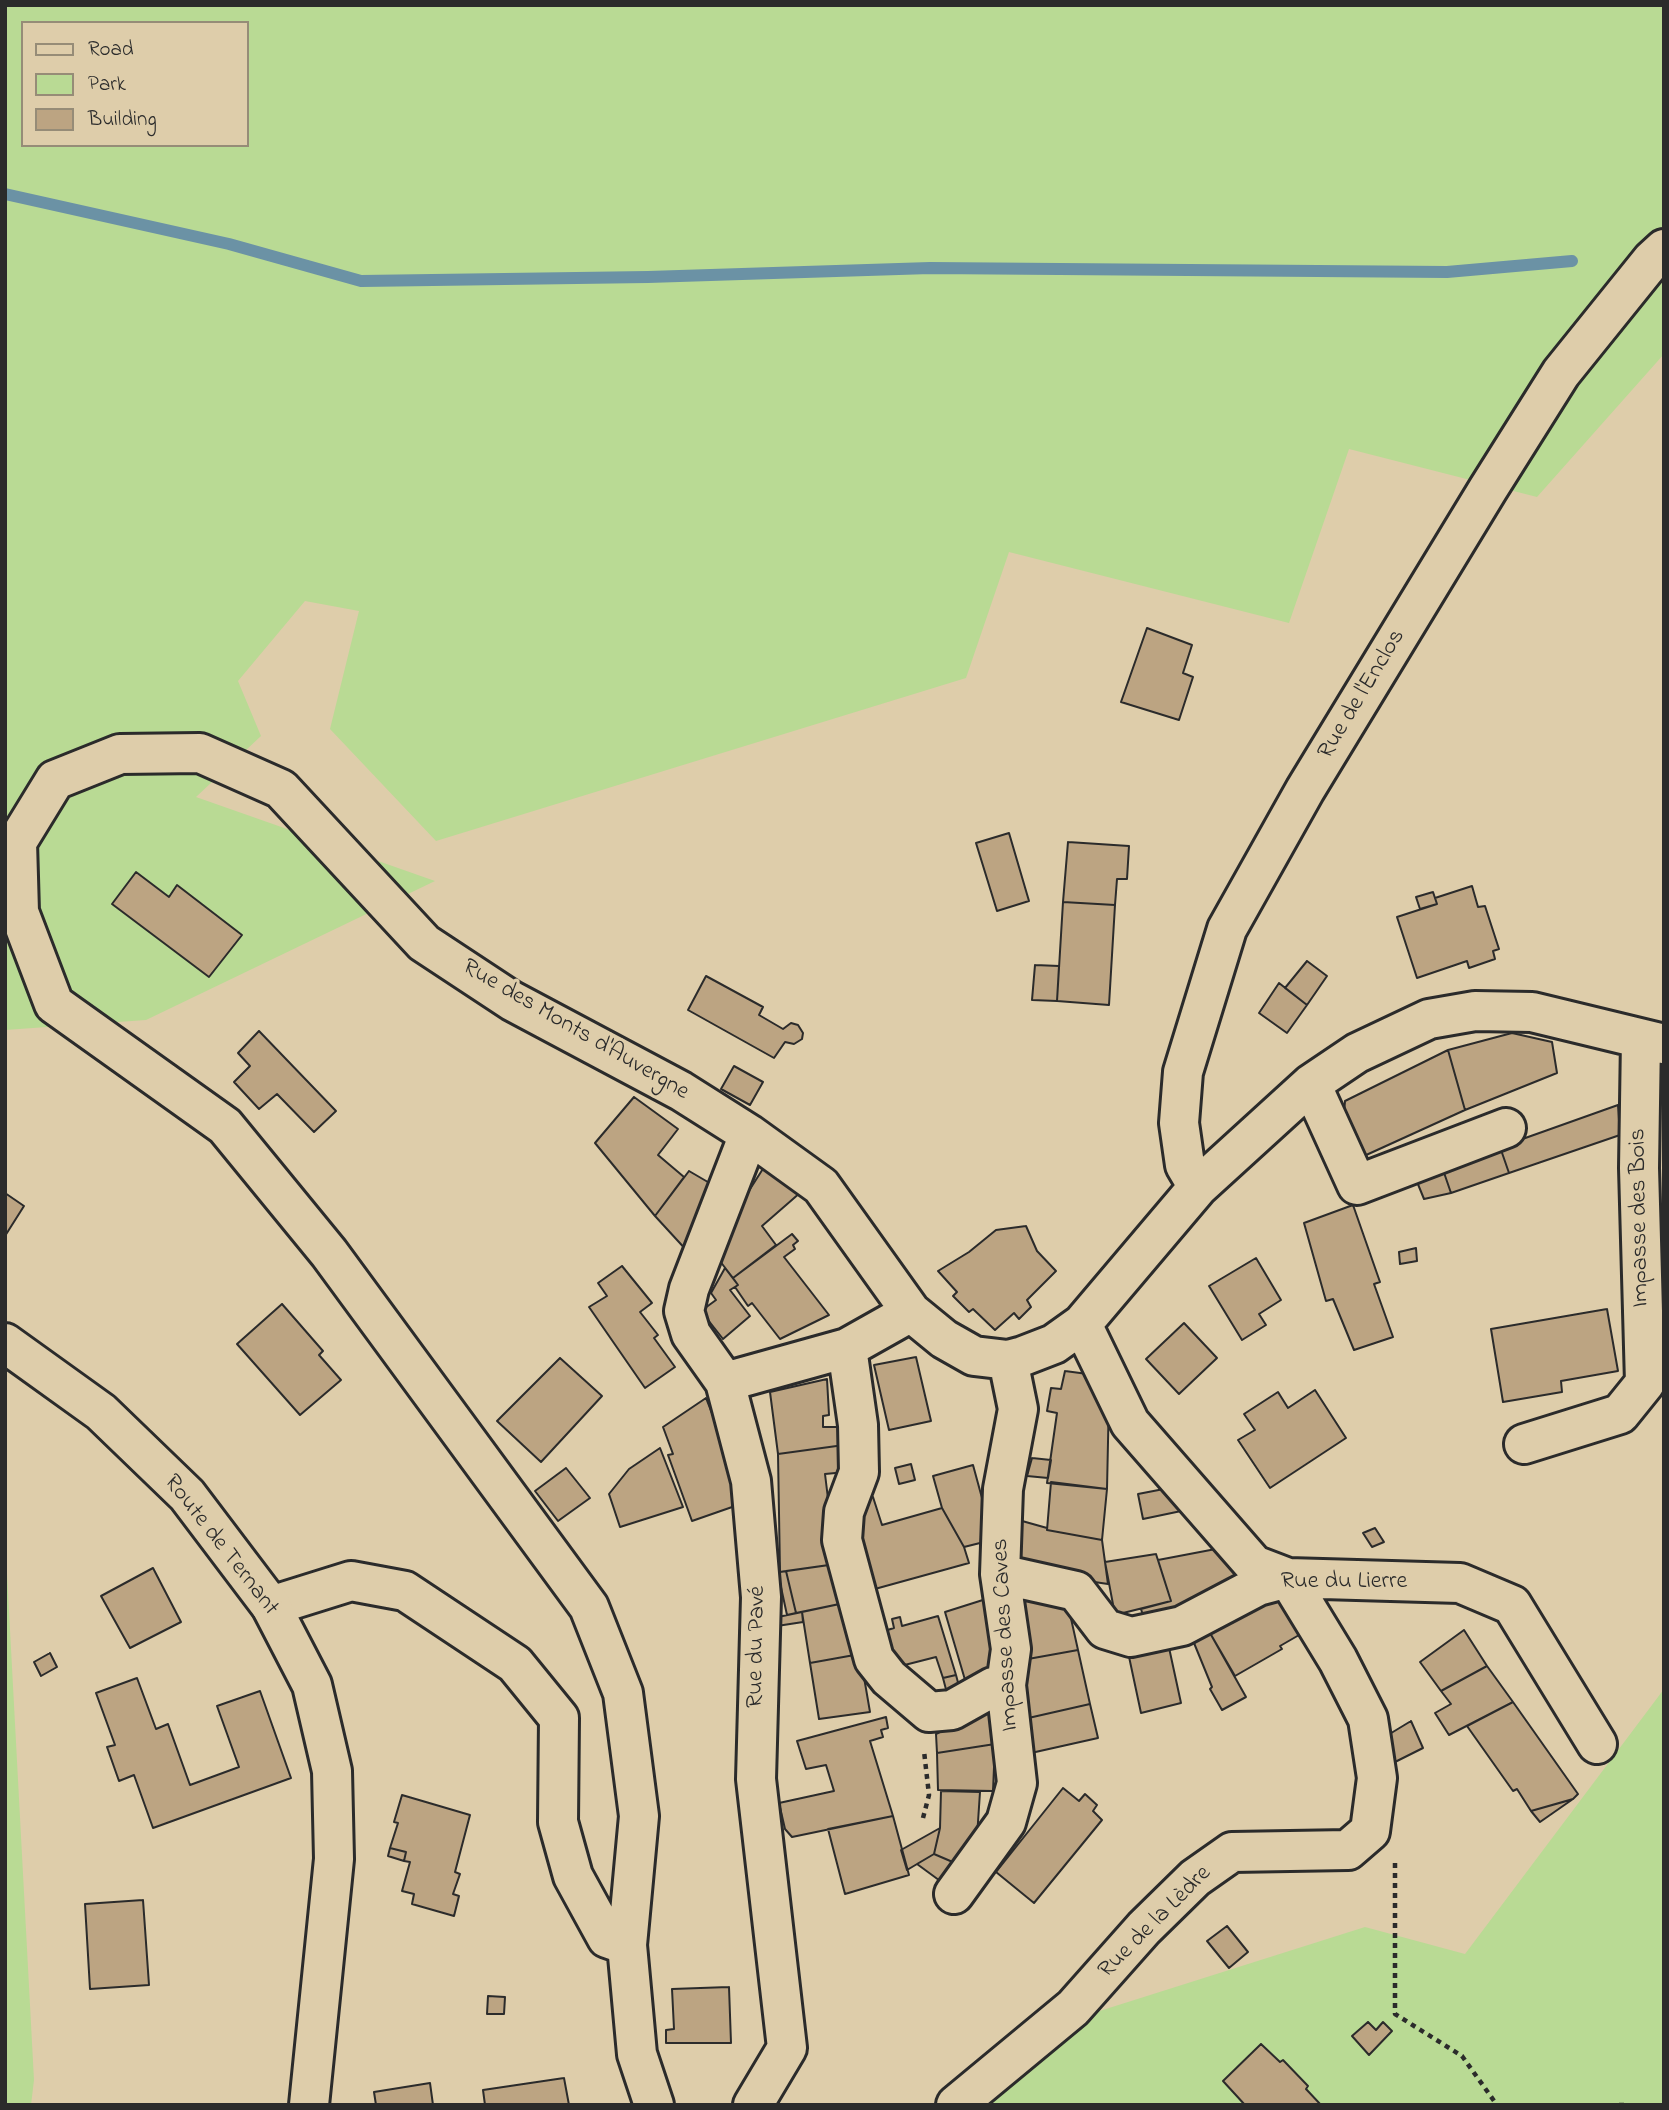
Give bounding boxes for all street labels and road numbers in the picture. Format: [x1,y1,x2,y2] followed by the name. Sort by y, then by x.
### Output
[1313,625,1413,765] street label: Rue de l'Enclos
[456,954,694,1108] street label: Rue des Monts d'Auvergne
[1625,1128,1657,1308] street label: Impasse des Bois
[156,1470,284,1622] street label: Route de Ternant
[988,1538,1026,1732] street label: Impasse des Caves
[1281,1569,1407,1597] street label: Rue du Lierre
[743,1586,773,1708] street label: Rue du Pavé
[1093,1860,1219,1986] street label: Rue de la Lèdre

